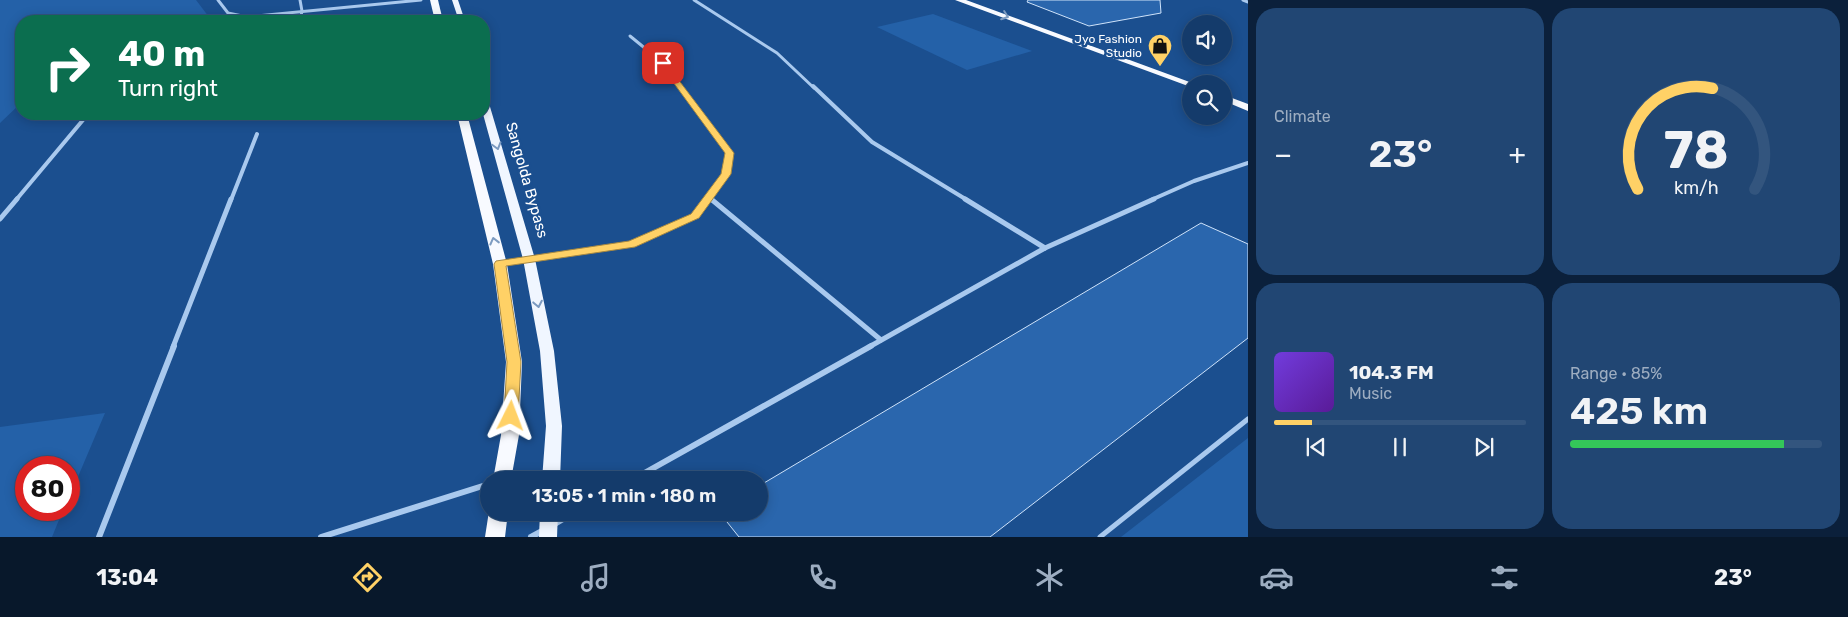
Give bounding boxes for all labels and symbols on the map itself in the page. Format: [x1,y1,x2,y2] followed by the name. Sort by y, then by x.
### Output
[1000,10,1009,20] one-way arrow
[1074,32,1142,60] place label: Jyo Fashion Studio
[1147,33,1173,67] shop icon: Jyo Fashion Studio
[642,42,684,84] pin
[502,120,552,240] street label: Sangolda Bypass
[491,142,502,151] one-way arrow
[489,237,500,246] one-way arrow
[532,299,542,308] one-way arrow
[484,389,536,441] position arrow
[15,456,80,521] speed limit sign: 80

